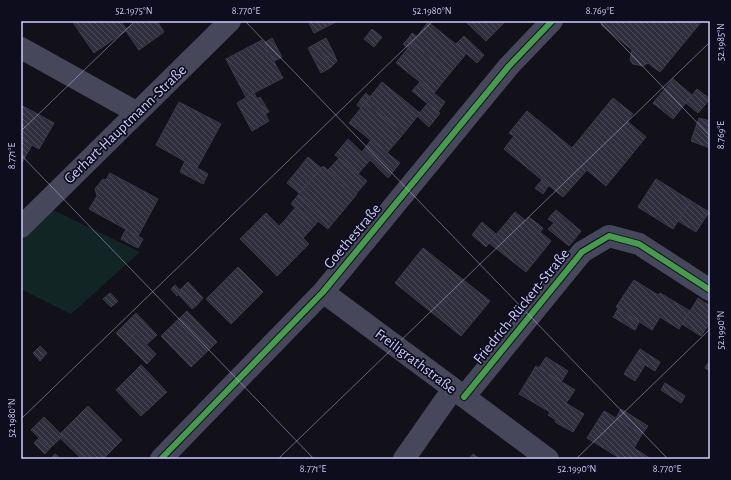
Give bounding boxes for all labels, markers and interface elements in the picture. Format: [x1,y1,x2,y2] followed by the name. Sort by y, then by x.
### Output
[115,6,153,16] text: 52.1975°N
[232,6,260,16] text: 8.770°E
[413,6,451,16] text: 52.1980°N
[586,6,614,16] text: 8.769°E
[716,23,726,61] text: 52.1985°N
[61,62,189,186] street label: Gerhart-Hauptmann-Straße
[716,121,726,149] text: 8.769°E
[7,143,17,169] text: 8.771°E
[321,201,384,272] street label: Goethestraße
[471,246,572,367] street label: Friedrich-Rückert-Straße
[716,311,726,349] text: 52.1990°N
[372,326,459,397] street label: Freiligrathstraße
[7,399,17,437] text: 52.1980°N
[300,464,326,474] text: 8.771°E
[558,464,596,474] text: 52.1990°N
[653,464,681,474] text: 8.770°E

